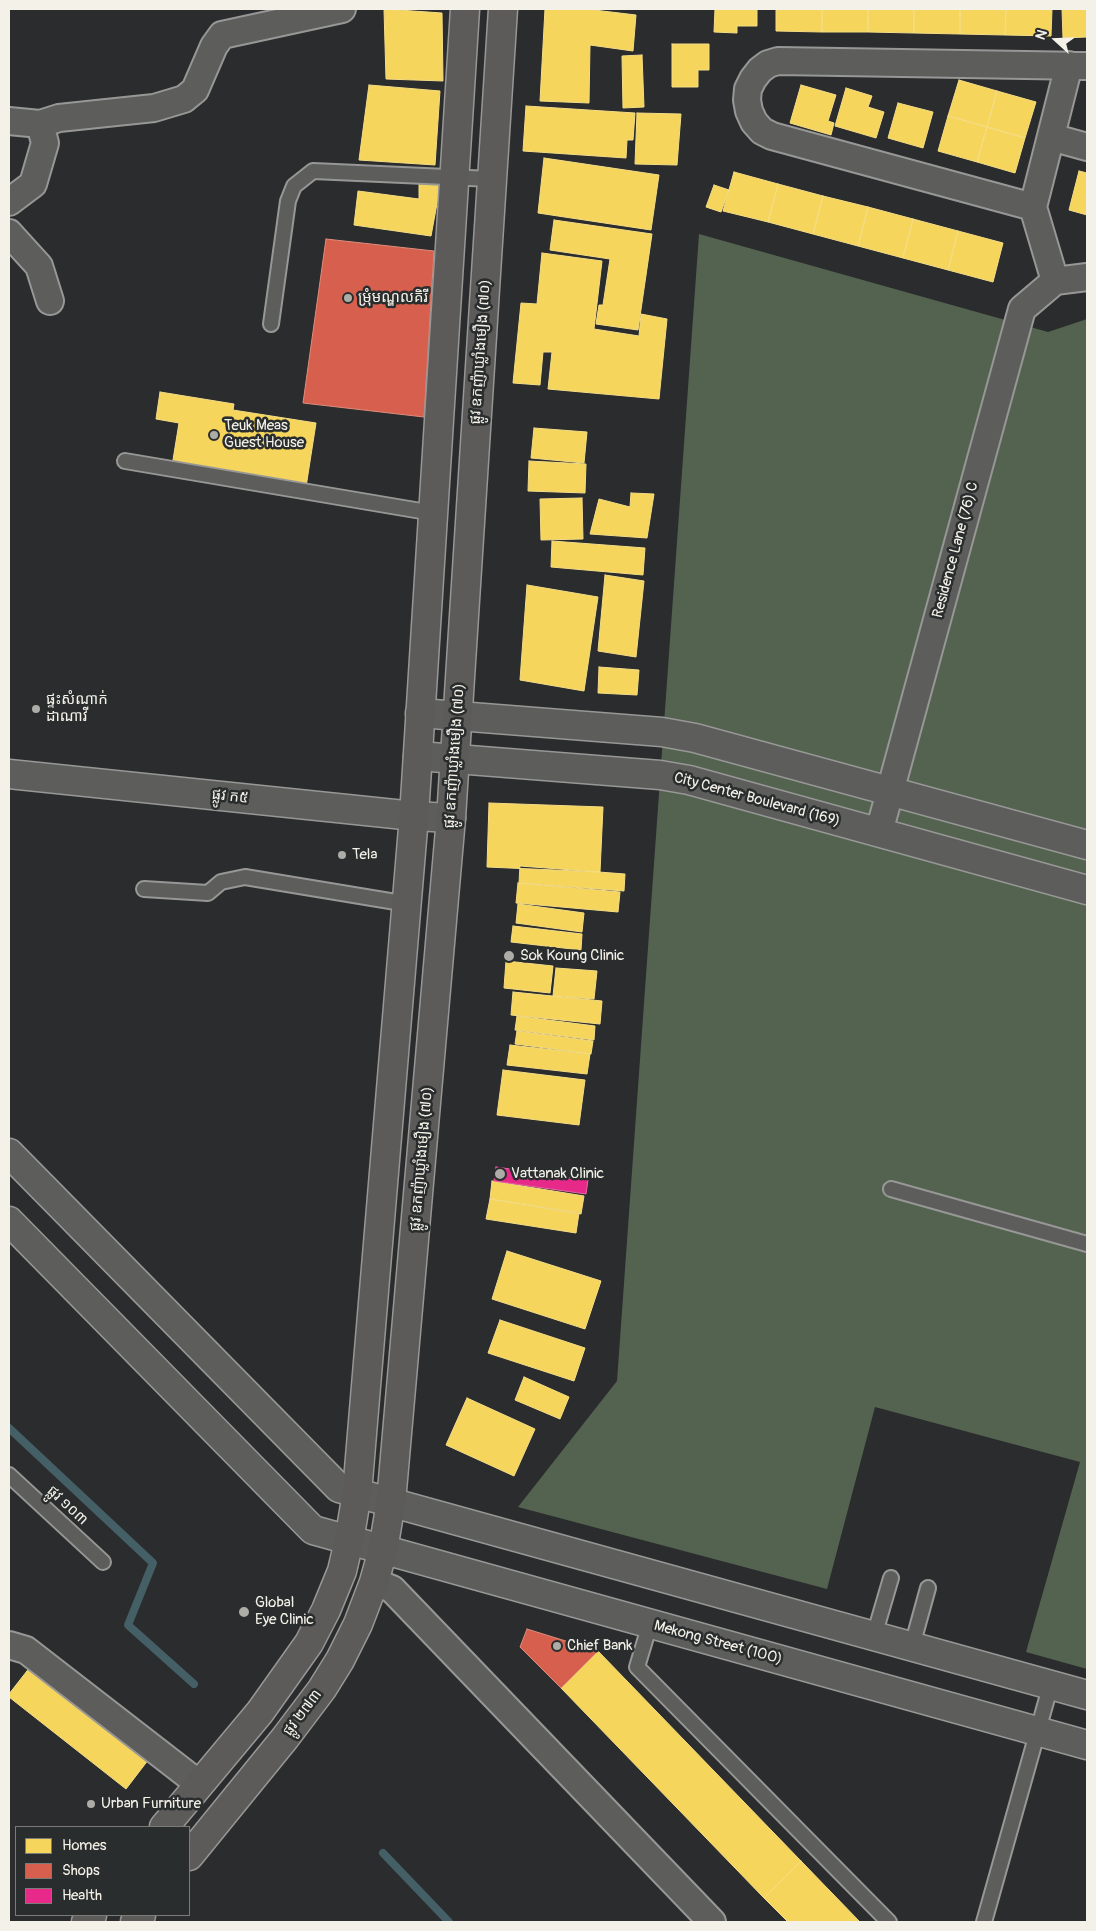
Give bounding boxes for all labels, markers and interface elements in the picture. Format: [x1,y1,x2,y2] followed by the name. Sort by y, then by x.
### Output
[1031,15,1081,65] north arrow
[1032,27,1051,42] text: N
[467,279,495,425] street label: ផ្លូវ ឧកញ៉ាឃ្លាំងមឿង (៧០)
[358,289,428,307] place label: ម្រុំមណ្ឌលគិរី
[342,292,354,304] marker: ម្រុំមណ្ឌលគិរី
[224,417,304,452] place label: Teuk Meas Guest House
[208,429,220,441] marker: Teuk Meas Guest House
[929,480,983,620] street label: Residence Lane (76) C
[441,683,469,829] street label: ផ្លូវ ឧកញ៉ាឃ្លាំងមឿង (៧០)
[46,691,108,726] place label: ផ្ទះសំណាក់ ដាណាវី
[30,703,42,715] marker: ផ្ទះសំណាក់ ដាណាវី
[672,769,842,831] street label: City Center Boulevard (169)
[211,786,249,808] street label: ផ្លូវ ក៥
[352,846,377,864] place label: Tela
[336,849,348,861] marker: Tela
[520,947,624,965] place label: Sok Koung Clinic
[502,949,516,963] marker: Sok Koung Clinic
[407,1086,437,1232] street label: ផ្លូវ ឧកញ៉ាឃ្លាំងមឿង (៧០)
[511,1165,604,1183] place label: Vattanak Clinic
[493,1167,507,1181] marker: Vattanak Clinic
[43,1482,91,1530] street label: ផ្លូវ ១០៣
[255,1594,314,1629] place label: Global Eye Clinic
[237,1605,251,1619] marker: Global Eye Clinic
[652,1617,784,1669] street label: Mekong Street (100)
[567,1637,633,1655] place label: Chief Bank
[551,1640,563,1652] marker: Chief Bank
[280,1686,326,1740] street label: ផ្លូវ ២៧៣
[101,1795,201,1813] place label: Urban Furniture
[85,1798,97,1810] marker: Urban Furniture
[15,1826,190,1916] legend
[62,1836,107,1855] text: Homes
[62,1861,100,1880] text: Shops
[62,1886,102,1905] text: Health

